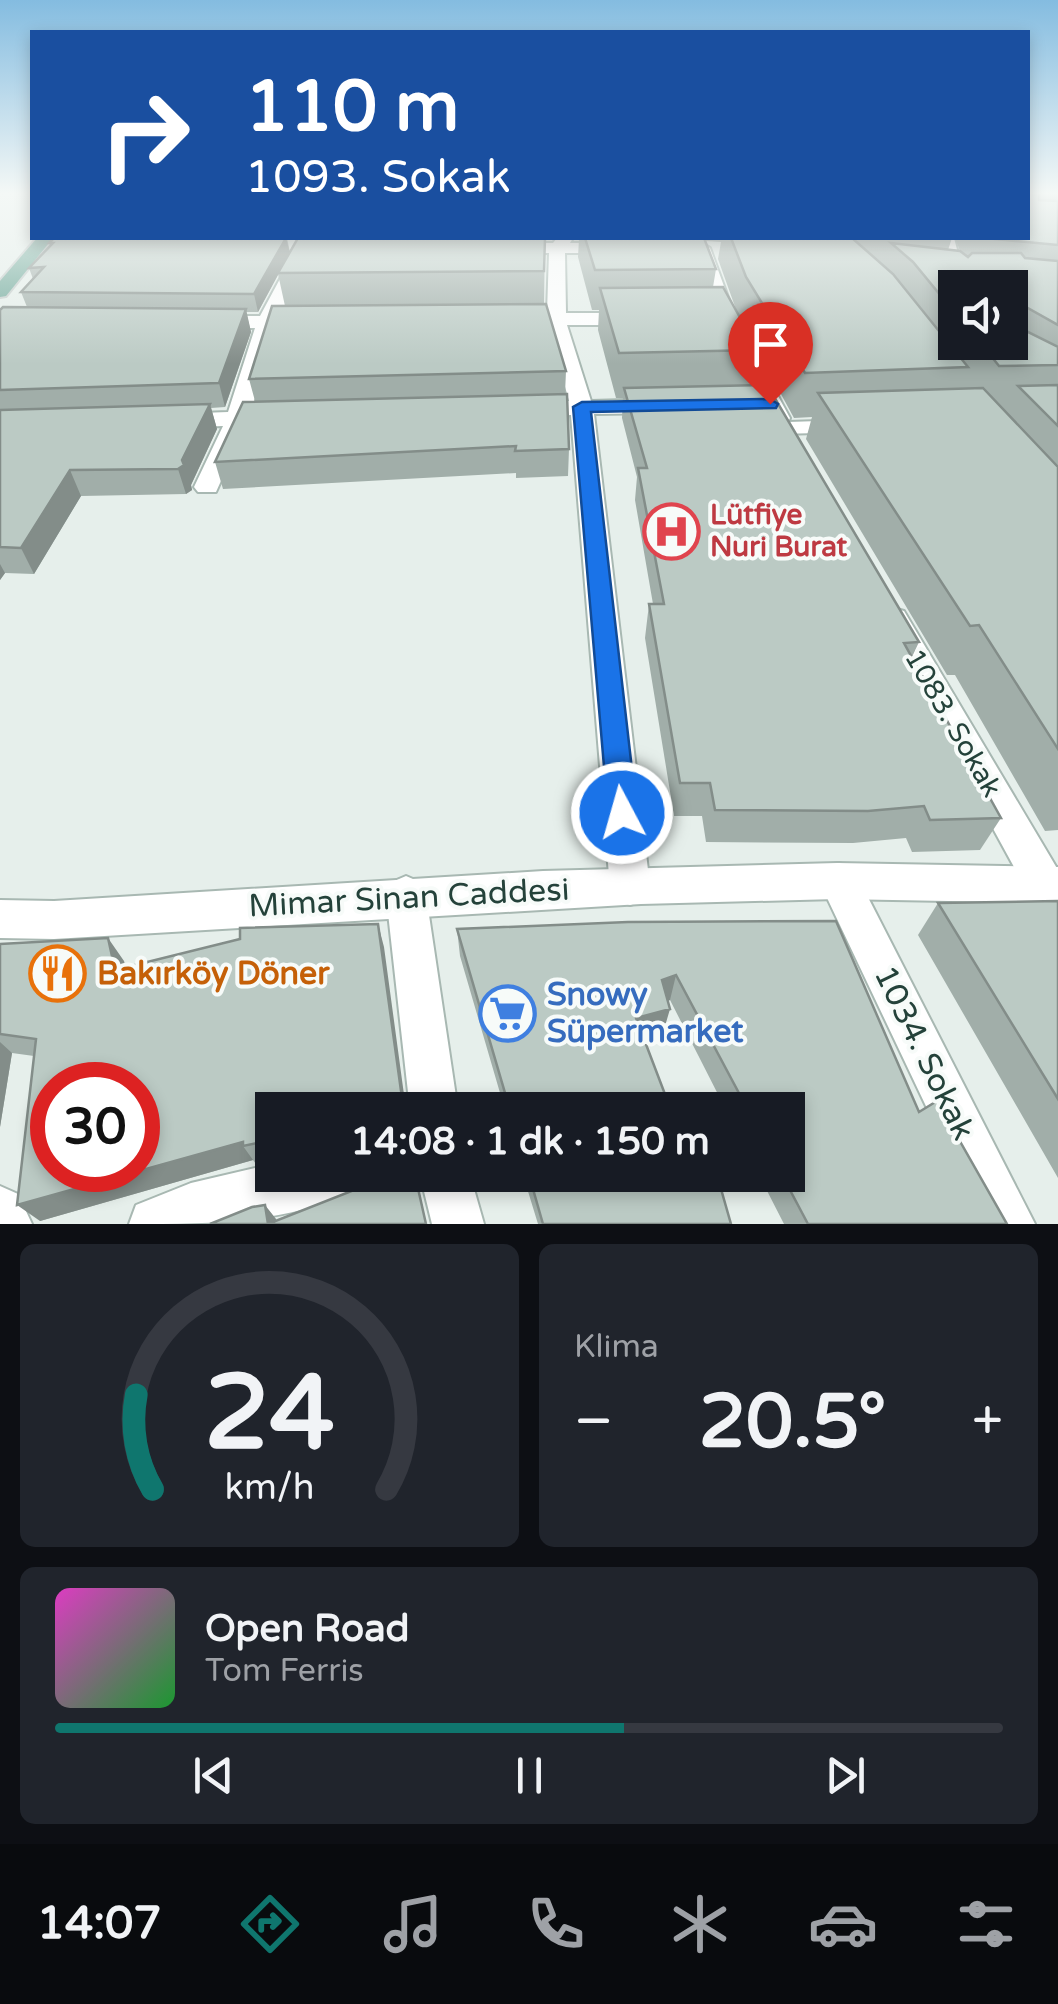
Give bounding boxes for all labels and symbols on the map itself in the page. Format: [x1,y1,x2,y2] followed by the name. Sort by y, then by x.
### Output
[728,302,813,405] pin
[710,498,848,564] place label: Lütfiye Nuri Burat
[641,501,701,561] hospital icon: Lütfiye Nuri Burat
[897,643,1009,803] street label: 1083. Sokak
[570,761,674,865] position arrow
[248,871,570,925] street label: Mimar Sinan Caddesi
[28,944,88,1004] restaurant icon: Bakırköy Döner
[97,955,330,993] place label: Bakırköy Döner
[866,960,982,1146] street label: 1034. Sokak
[547,976,744,1051] place label: Snowy Süpermarket
[478,983,538,1043] supermarket icon: Snowy Süpermarket
[30,1062,160,1192] speed limit sign: 30

